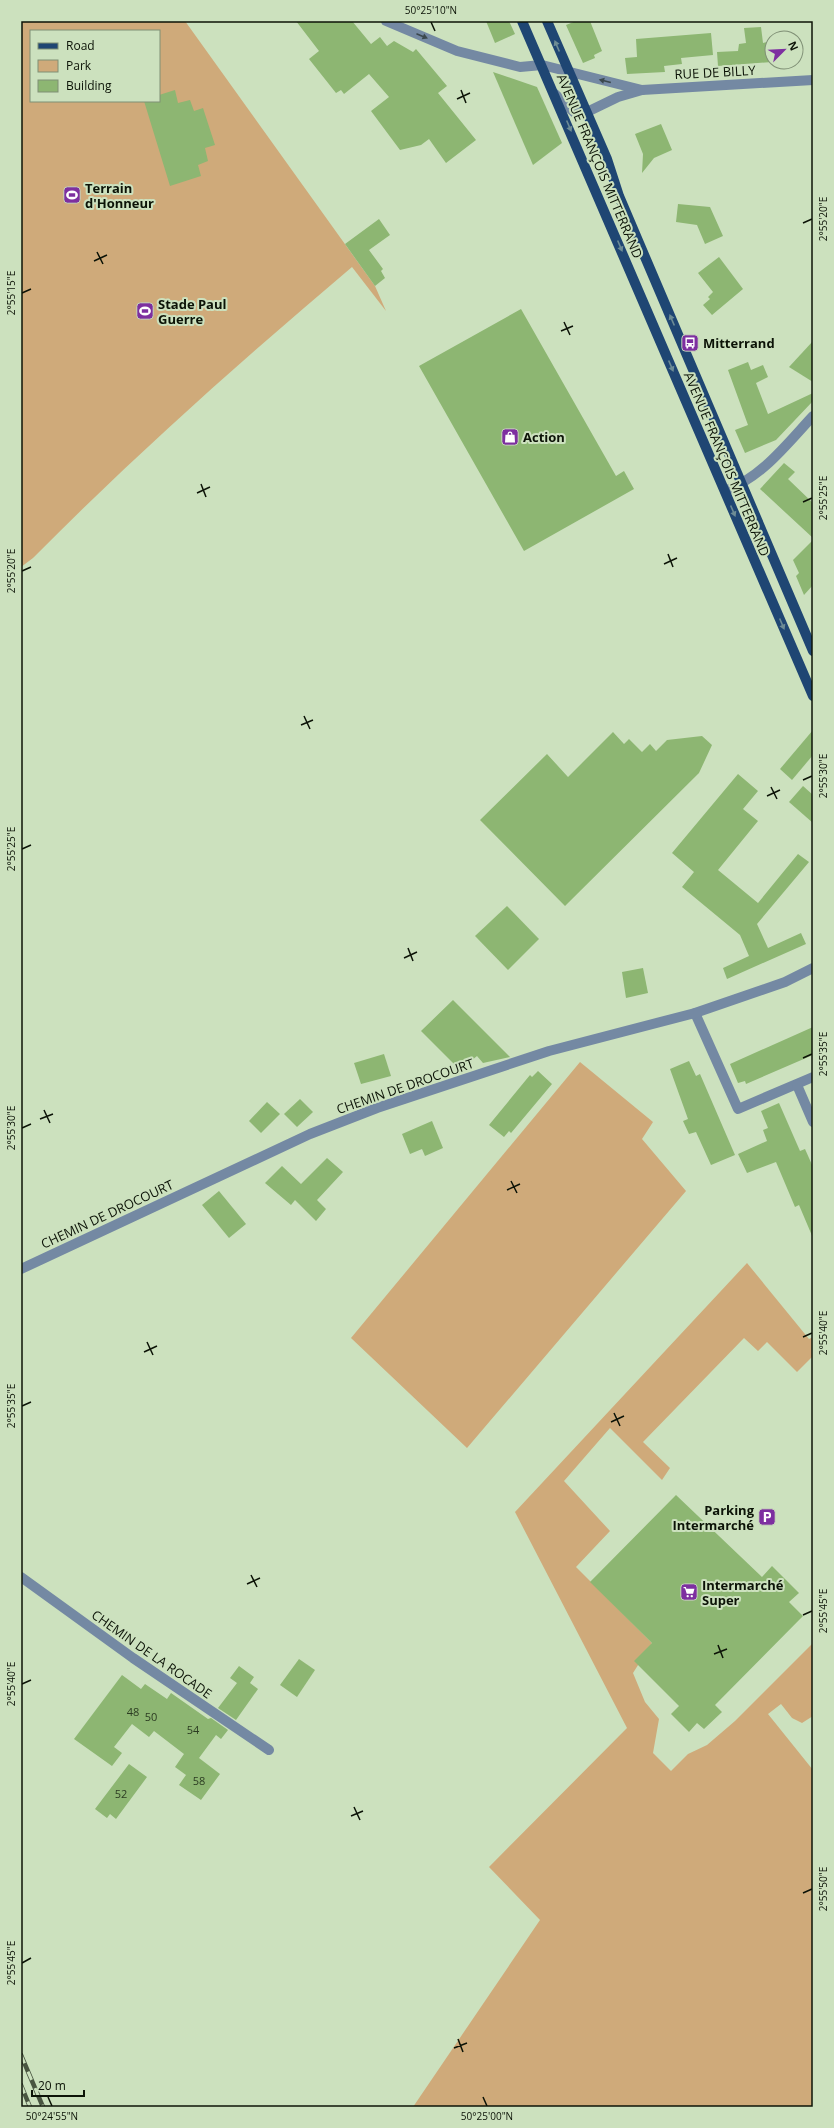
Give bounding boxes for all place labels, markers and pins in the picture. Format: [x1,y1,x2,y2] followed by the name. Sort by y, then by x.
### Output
[85,179,154,212] place label: Terrain d'Honneur
[62,185,82,205] sports icon: Terrain d'Honneur
[158,295,226,328] place label: Stade Paul Guerre
[135,301,155,321] sports icon: Stade Paul Guerre
[680,333,700,353] bus stop icon: Mitterrand
[703,334,775,352] place label: Mitterrand
[500,427,520,447] shop icon: Action
[523,428,565,446] place label: Action
[672,1501,755,1534] place label: Parking Intermarché
[757,1507,777,1527] parking icon: Parking Intermarché
[702,1576,784,1609] place label: Intermarché Super
[679,1582,699,1602] supermarket icon: Intermarché Super

